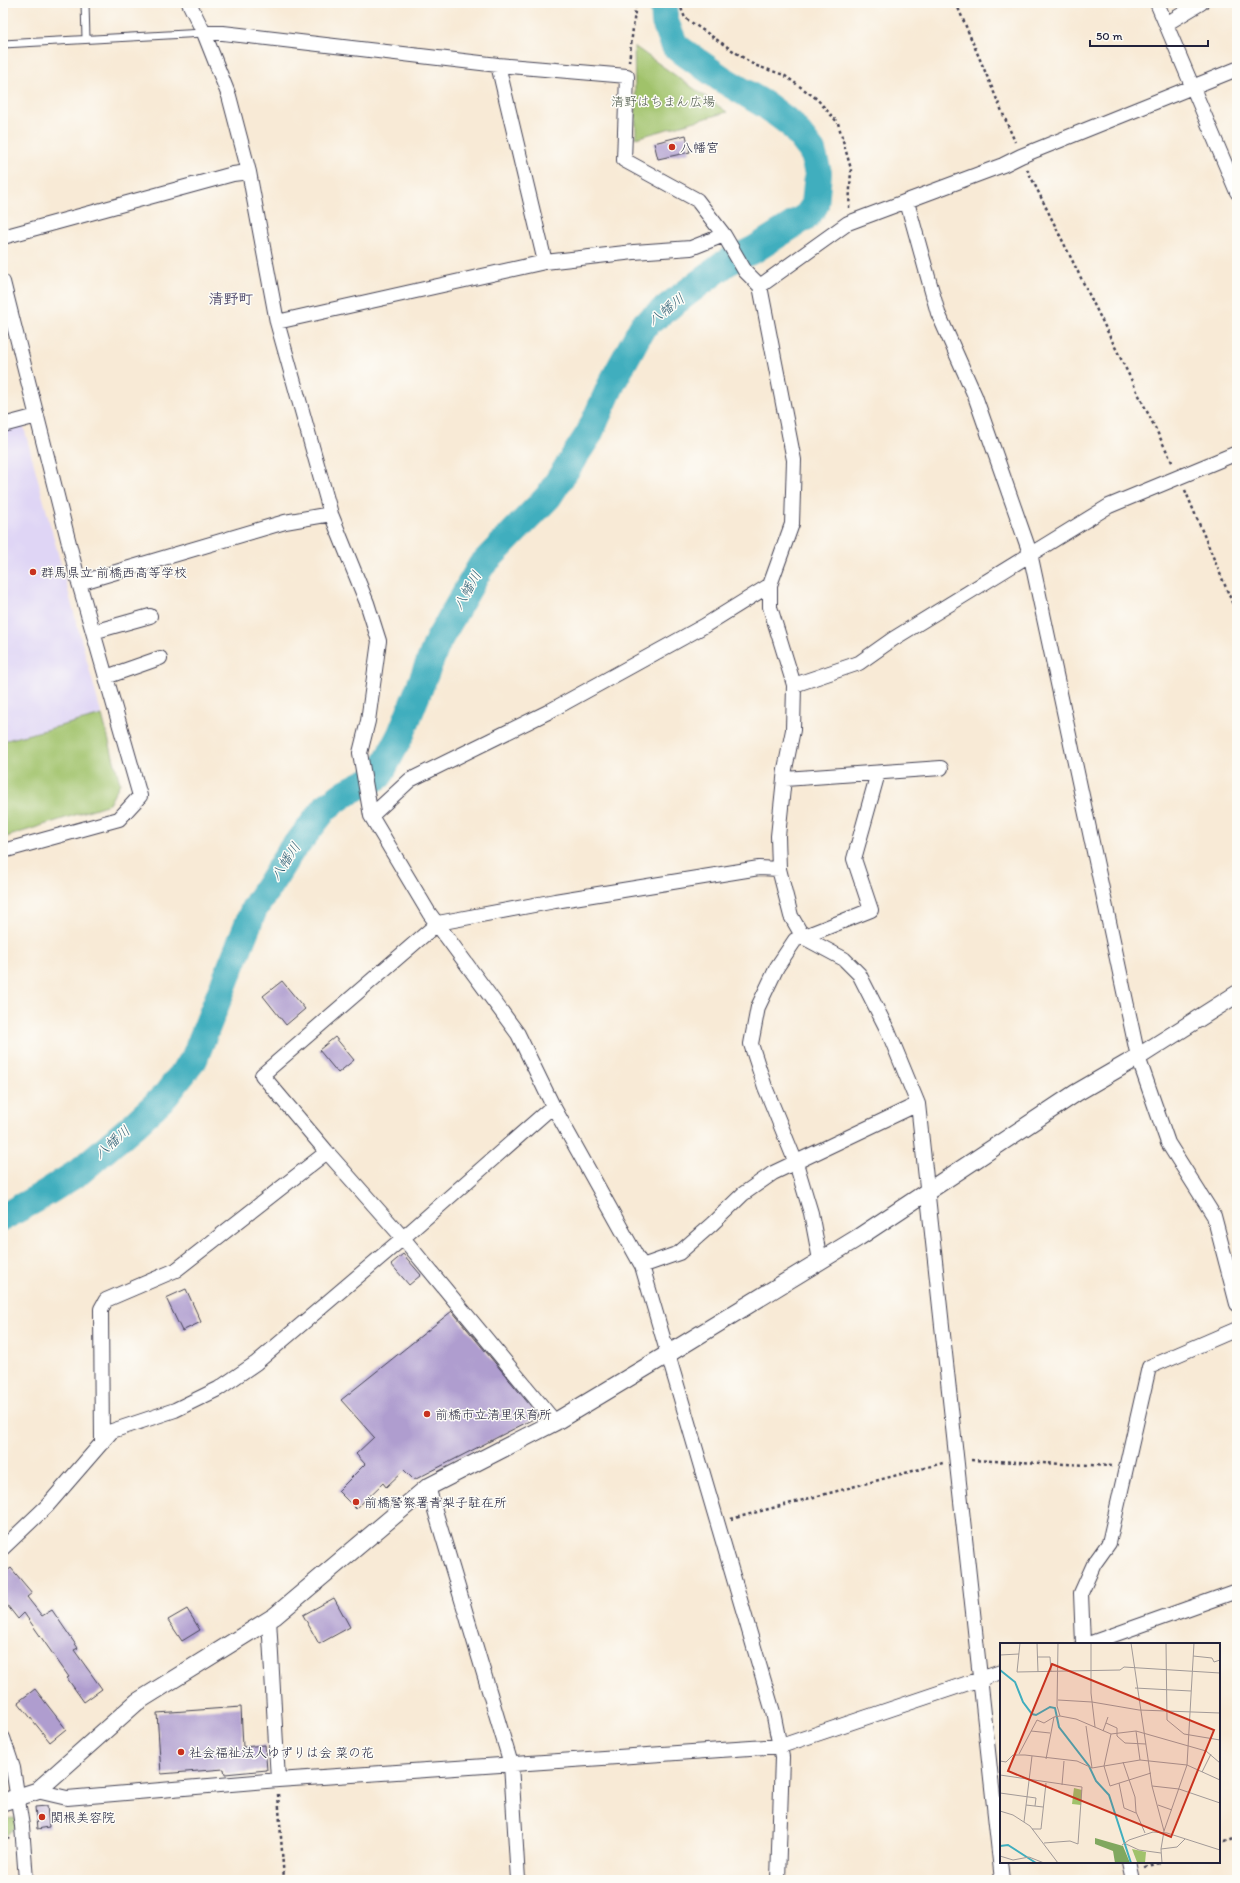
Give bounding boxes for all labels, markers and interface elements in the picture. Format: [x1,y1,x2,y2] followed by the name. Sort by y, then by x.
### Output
[1090,22,1208,48] scale bar
[1096,29,1122,43] text: 50 m
[611,94,715,109] park label: 清野はちまん広場
[680,140,719,155] place label: 八幡宮
[667,142,677,152] marker: 八幡宮
[208,290,254,308] district label: 清野町
[644,290,688,329] water label: 八幡川
[41,565,187,580] place label: 群馬県立 前橋西高等学校
[28,567,38,577] marker: 群馬県立 前橋西高等学校
[450,568,485,613] water label: 八幡川
[267,839,304,883] water label: 八幡川
[91,1122,134,1163] water label: 八幡川
[435,1407,552,1422] place label: 前橋市立清里保育所
[422,1409,432,1419] marker: 前橋市立清里保育所
[364,1495,507,1510] place label: 前橋警察署青梨子駐在所
[351,1497,361,1507] marker: 前橋警察署青梨子駐在所
[1000,1643,1220,1863] inset map
[189,1745,374,1760] place label: 社会福祉法人ゆずりは会 菜の花
[176,1747,186,1757] marker: 社会福祉法人ゆずりは会 菜の花
[50,1810,115,1825] place label: 関根美容院
[37,1812,47,1822] marker: 関根美容院

